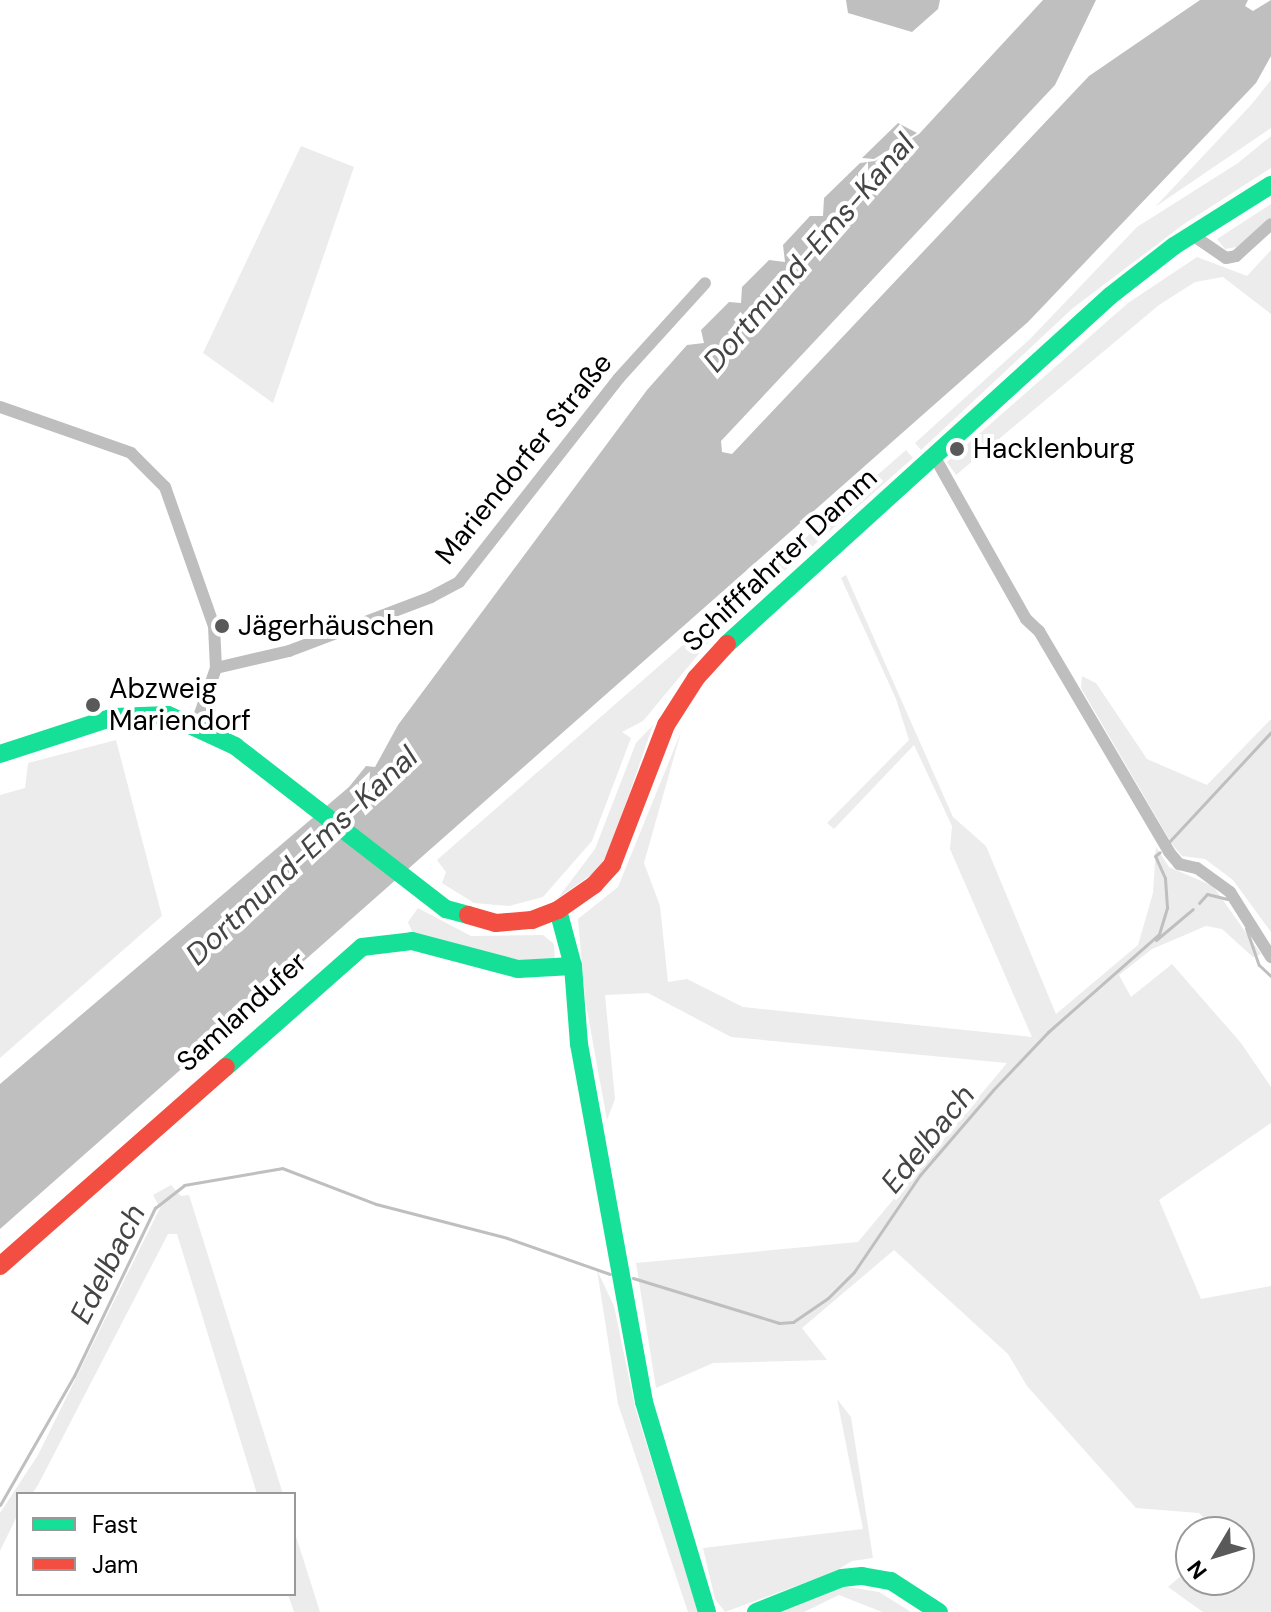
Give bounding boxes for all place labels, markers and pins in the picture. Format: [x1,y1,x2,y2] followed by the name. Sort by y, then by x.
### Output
[973,432,1135,466] place label: Hacklenburg
[948,440,966,458] marker: Hacklenburg
[238,609,434,643] place label: Jägerhäuschen
[213,617,231,635] marker: Jägerhäuschen
[109,672,251,738] place label: Abzweig Mariendorf
[84,696,102,714] marker: Abzweig Mariendorf

